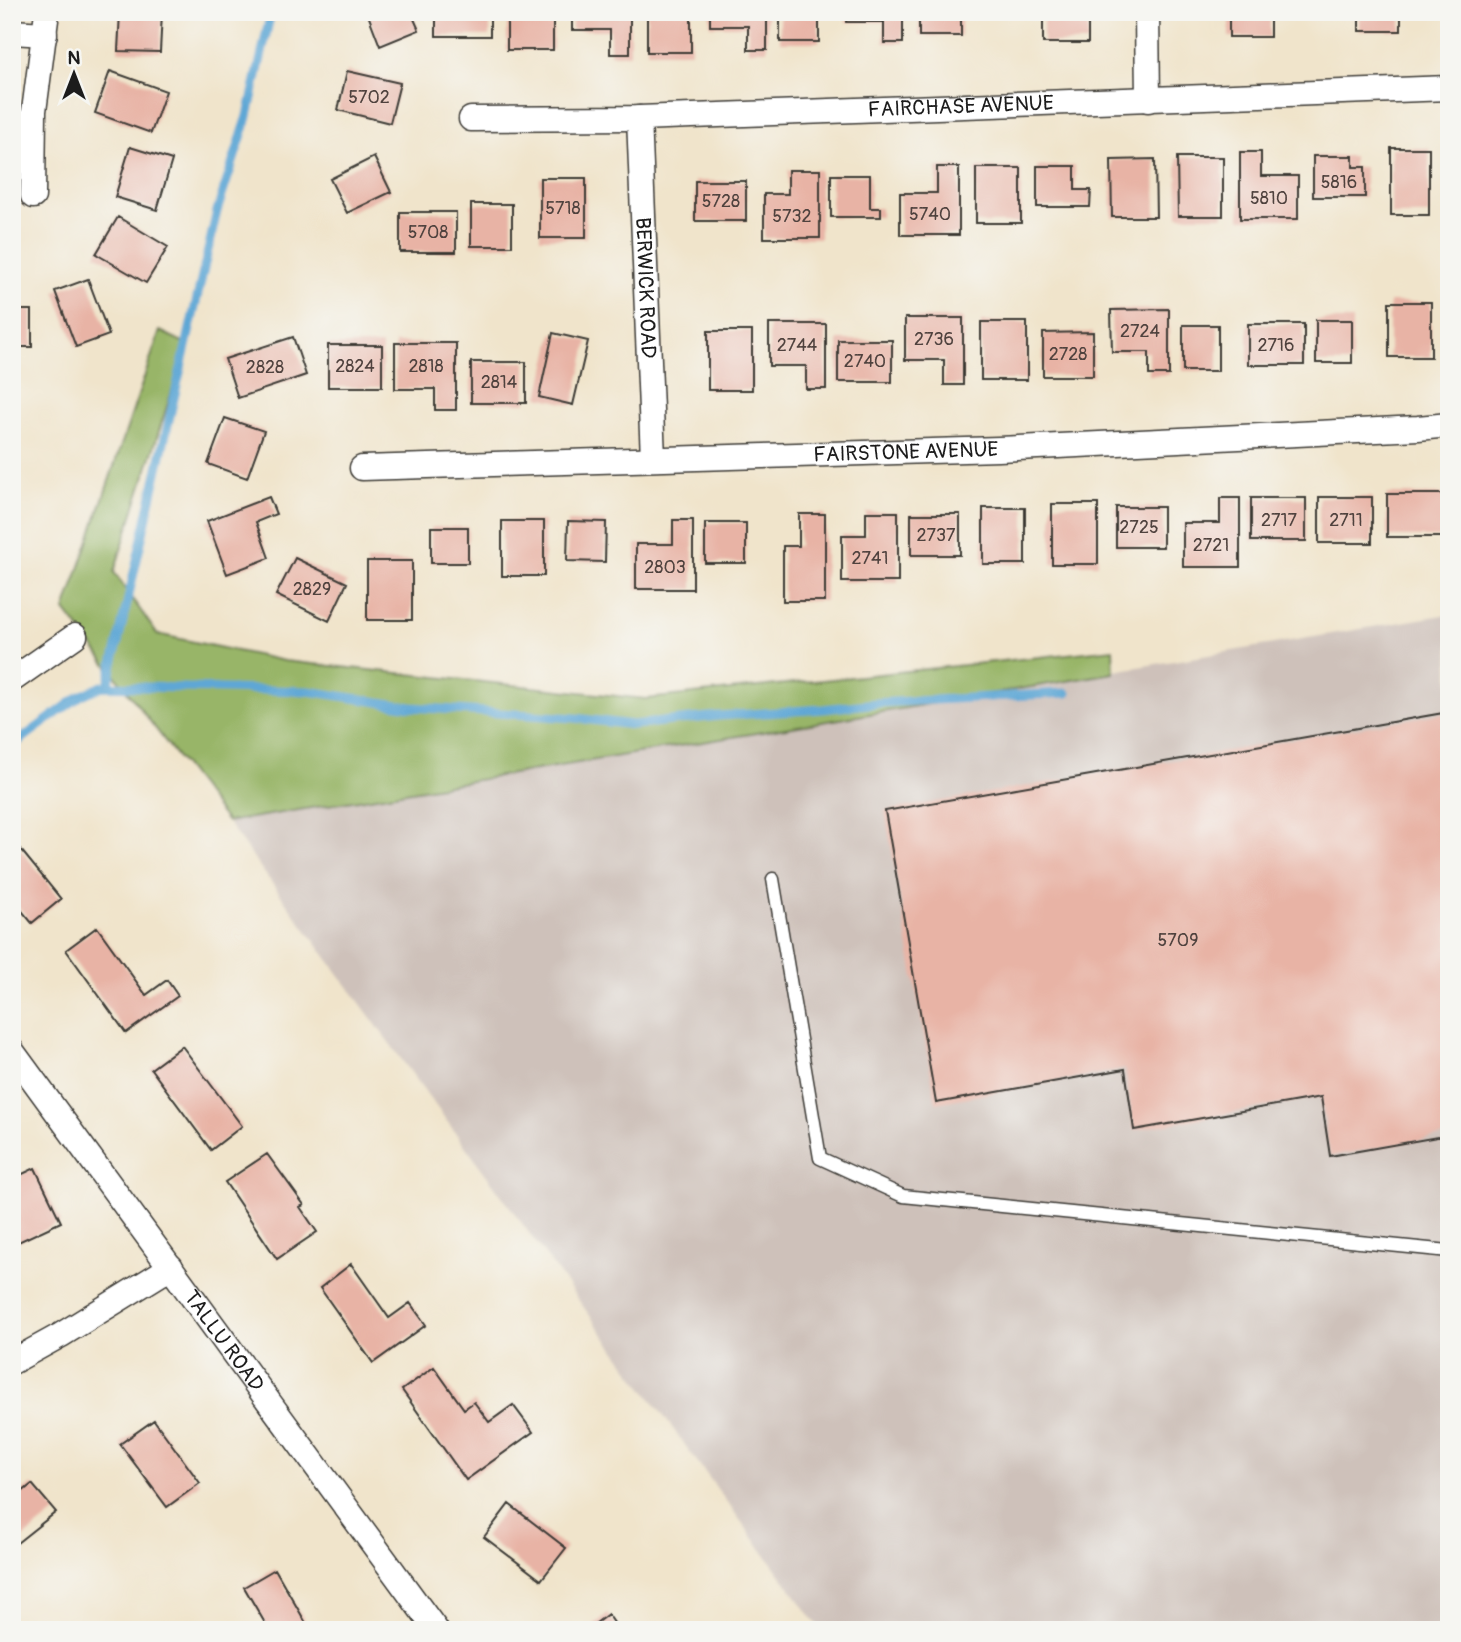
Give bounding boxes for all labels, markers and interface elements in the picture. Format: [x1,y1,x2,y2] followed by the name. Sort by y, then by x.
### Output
[38,38,108,108] north arrow
[68,46,81,70] text: N
[348,86,390,109] house number: 5702
[867,90,1054,124] street label: FAIRCHASE AVENUE
[1321,171,1357,194] house number: 5816
[1250,187,1288,210] house number: 5810
[702,190,740,213] house number: 5728
[545,197,581,220] house number: 5718
[909,203,951,226] house number: 5740
[772,205,812,228] house number: 5732
[629,217,662,359] street label: BERWICK ROAD
[408,221,448,244] house number: 5708
[1120,320,1161,343] house number: 2724
[914,328,954,351] house number: 2736
[777,334,818,357] house number: 2744
[1257,334,1295,357] house number: 2716
[1049,343,1087,366] house number: 2728
[844,350,886,373] house number: 2740
[335,355,375,378] house number: 2824
[408,355,444,378] house number: 2818
[246,356,284,379] house number: 2828
[481,371,518,394] house number: 2814
[813,436,999,469] street label: FAIRSTONE AVENUE
[1261,509,1298,532] house number: 2717
[1329,509,1363,532] house number: 2711
[1119,516,1159,539] house number: 2725
[916,524,956,547] house number: 2737
[1193,534,1229,557] house number: 2721
[851,547,889,570] house number: 2741
[644,556,686,579] house number: 2803
[293,578,331,601] house number: 2829
[1158,929,1198,952] house number: 5709
[178,1285,270,1397] street label: TALLU ROAD

